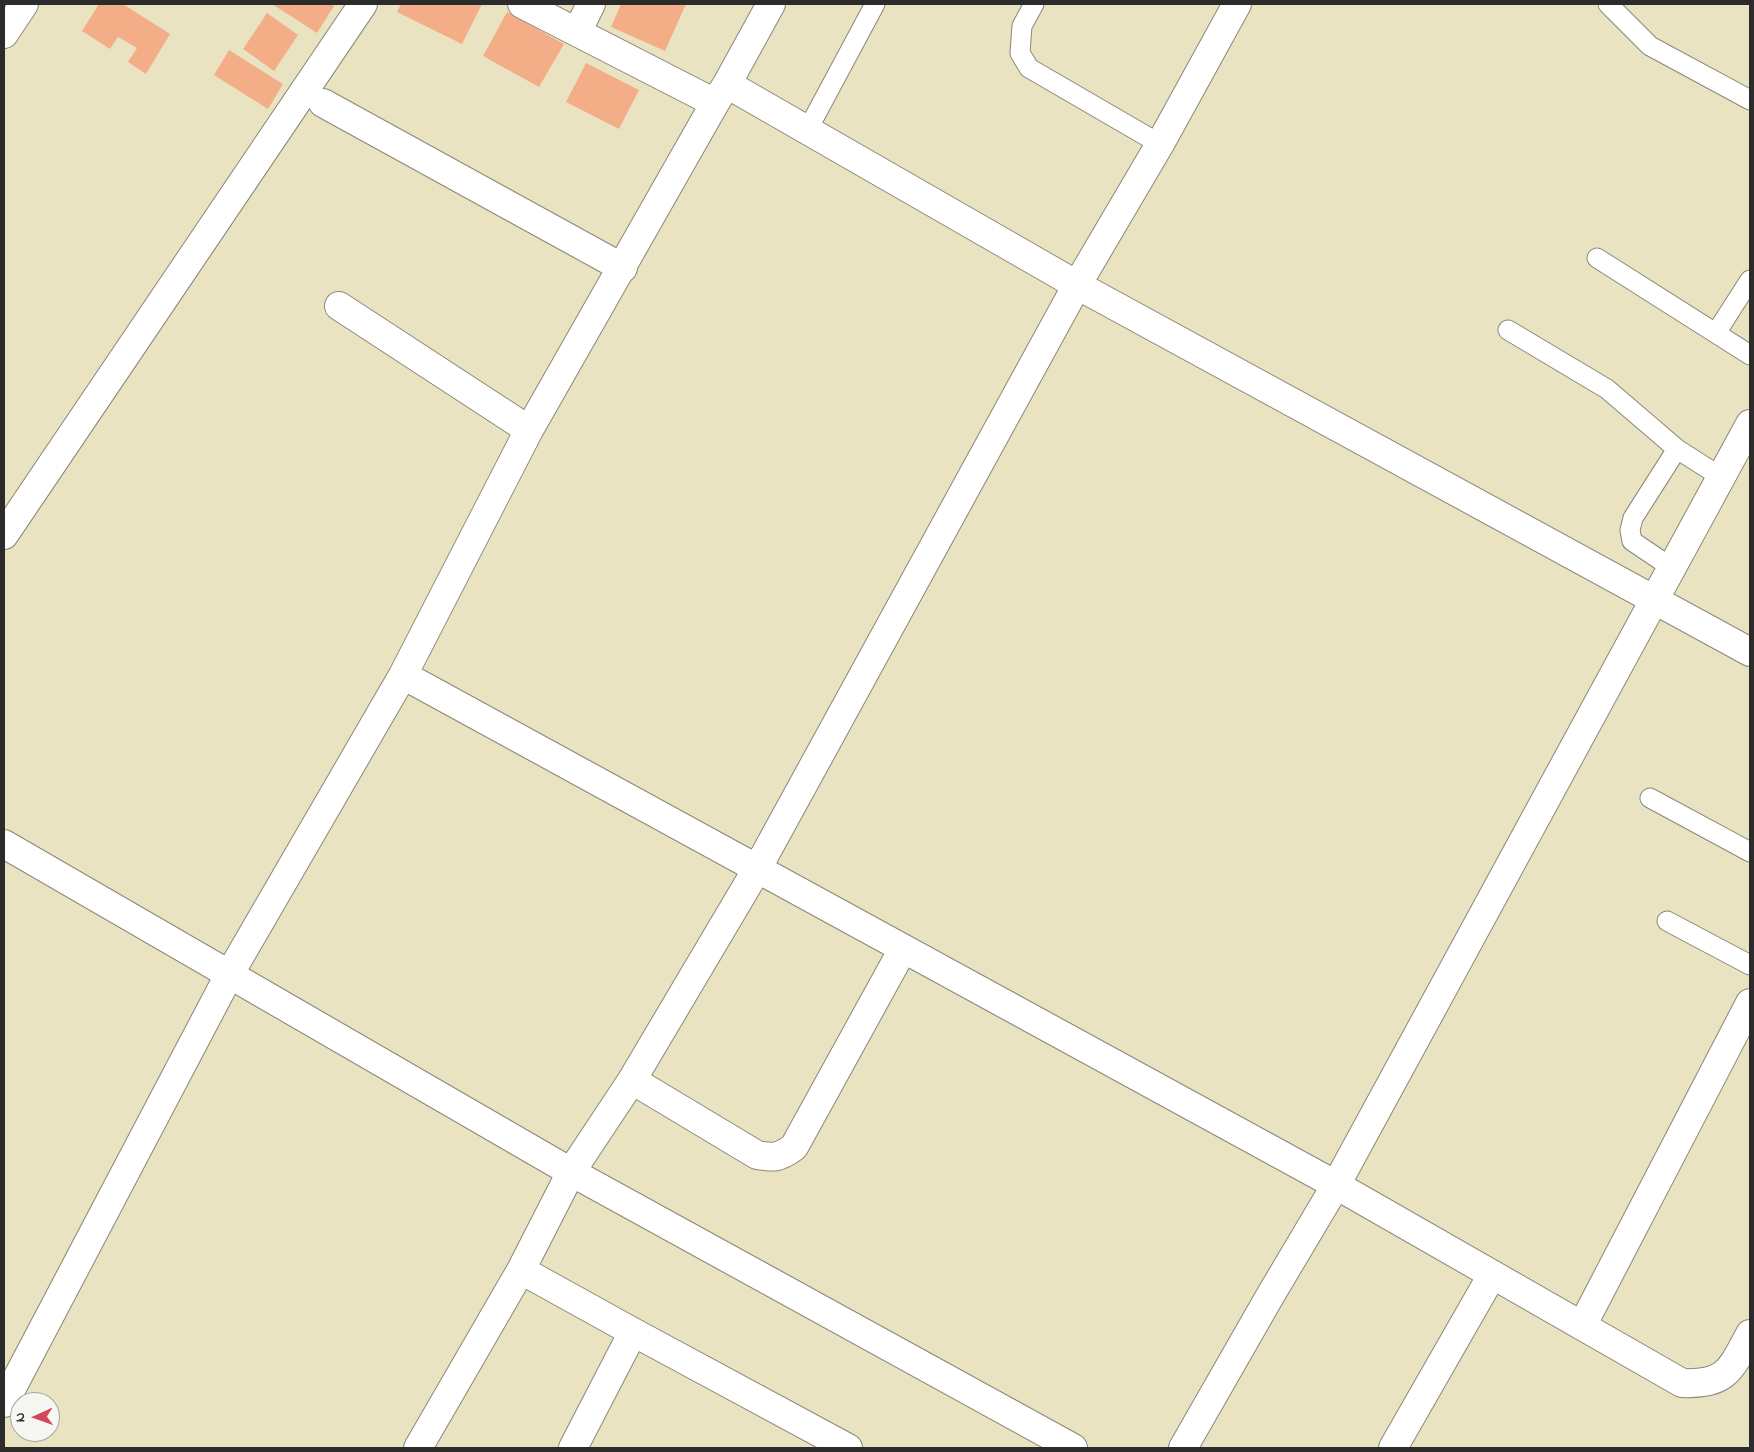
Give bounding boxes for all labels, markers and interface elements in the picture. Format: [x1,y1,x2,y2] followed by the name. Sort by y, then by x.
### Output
[10,1392,60,1442] north arrow
[10,1412,31,1423] text: N

